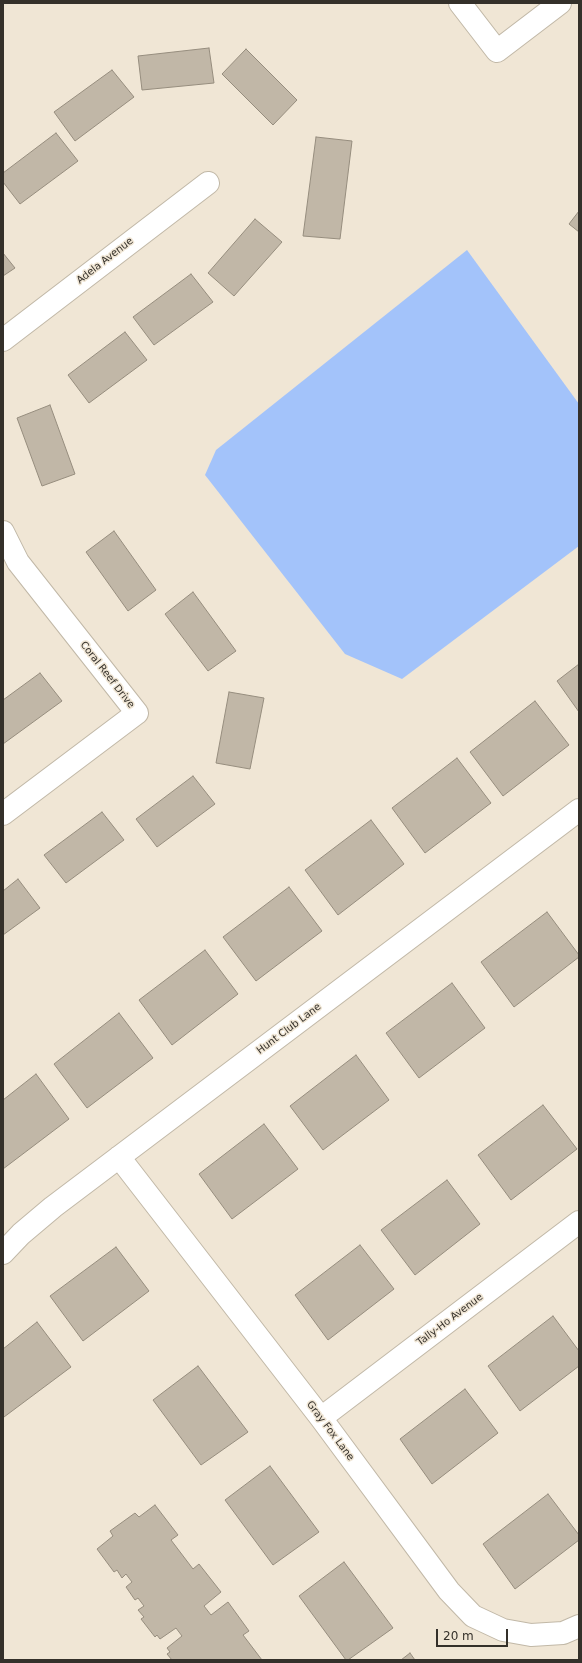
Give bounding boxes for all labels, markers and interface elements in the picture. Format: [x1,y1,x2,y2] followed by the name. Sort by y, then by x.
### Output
[74,235,136,287] street label: Adela Avenue
[77,639,137,711] street label: Coral Reef Drive
[255,1001,323,1057] street label: Hunt Club Lane
[415,1291,485,1349] street label: Tally-Ho Avenue
[304,1399,356,1463] street label: Gray Fox Lane
[438,1621,510,1647] scale bar
[443,1629,474,1643] text: 20 m

